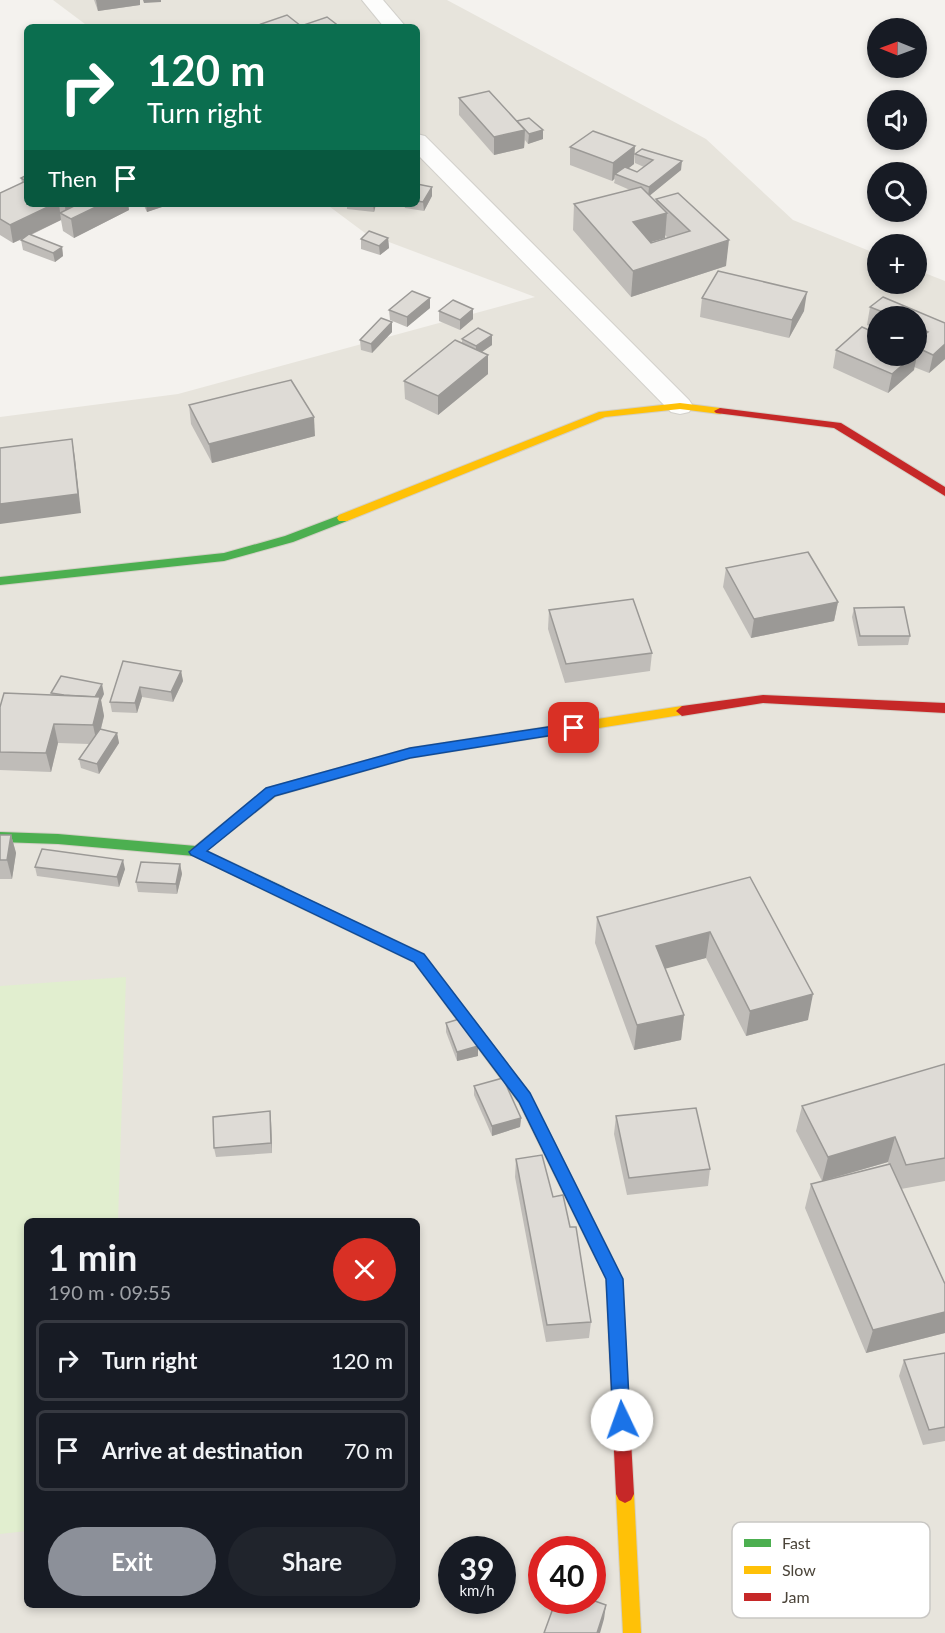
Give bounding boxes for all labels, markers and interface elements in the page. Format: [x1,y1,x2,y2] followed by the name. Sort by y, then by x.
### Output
[867,18,927,78] north arrow
[867,18,927,366] map controls
[147,45,265,95] text: 120 m
[48,48,126,126] icon: right
[867,90,927,150] button: sound
[147,96,262,129] text: Turn right
[109,162,142,195] icon: arrive
[867,162,927,222] button: search
[48,165,97,192] text: Then
[867,234,927,294] button: +
[867,306,927,366] button: −
[548,702,599,753] pin
[557,711,590,744] icon: arrive
[48,1235,137,1279] text: 1 min
[333,1238,396,1301] button: close
[48,1280,171,1304] text: 190 m · 09:55
[51,1344,84,1377] icon: right
[102,1347,197,1374] text: Turn right
[331,1347,393,1374] text: 120 m
[590,1388,654,1452] position arrow
[51,1434,84,1467] icon: arrive
[102,1437,303,1464] text: Arrive at destination
[344,1437,393,1464] text: 70 m
[732,1522,930,1618] legend
[48,1527,216,1596] button: Exit
[228,1527,396,1596] button: Share
[782,1533,811,1552] text: Fast
[528,1536,606,1614] speed limit sign: 40
[460,1550,494,1586] text: 39
[782,1560,816,1579] text: Slow
[459,1581,495,1599] text: km/h
[782,1587,810,1606] text: Jam

